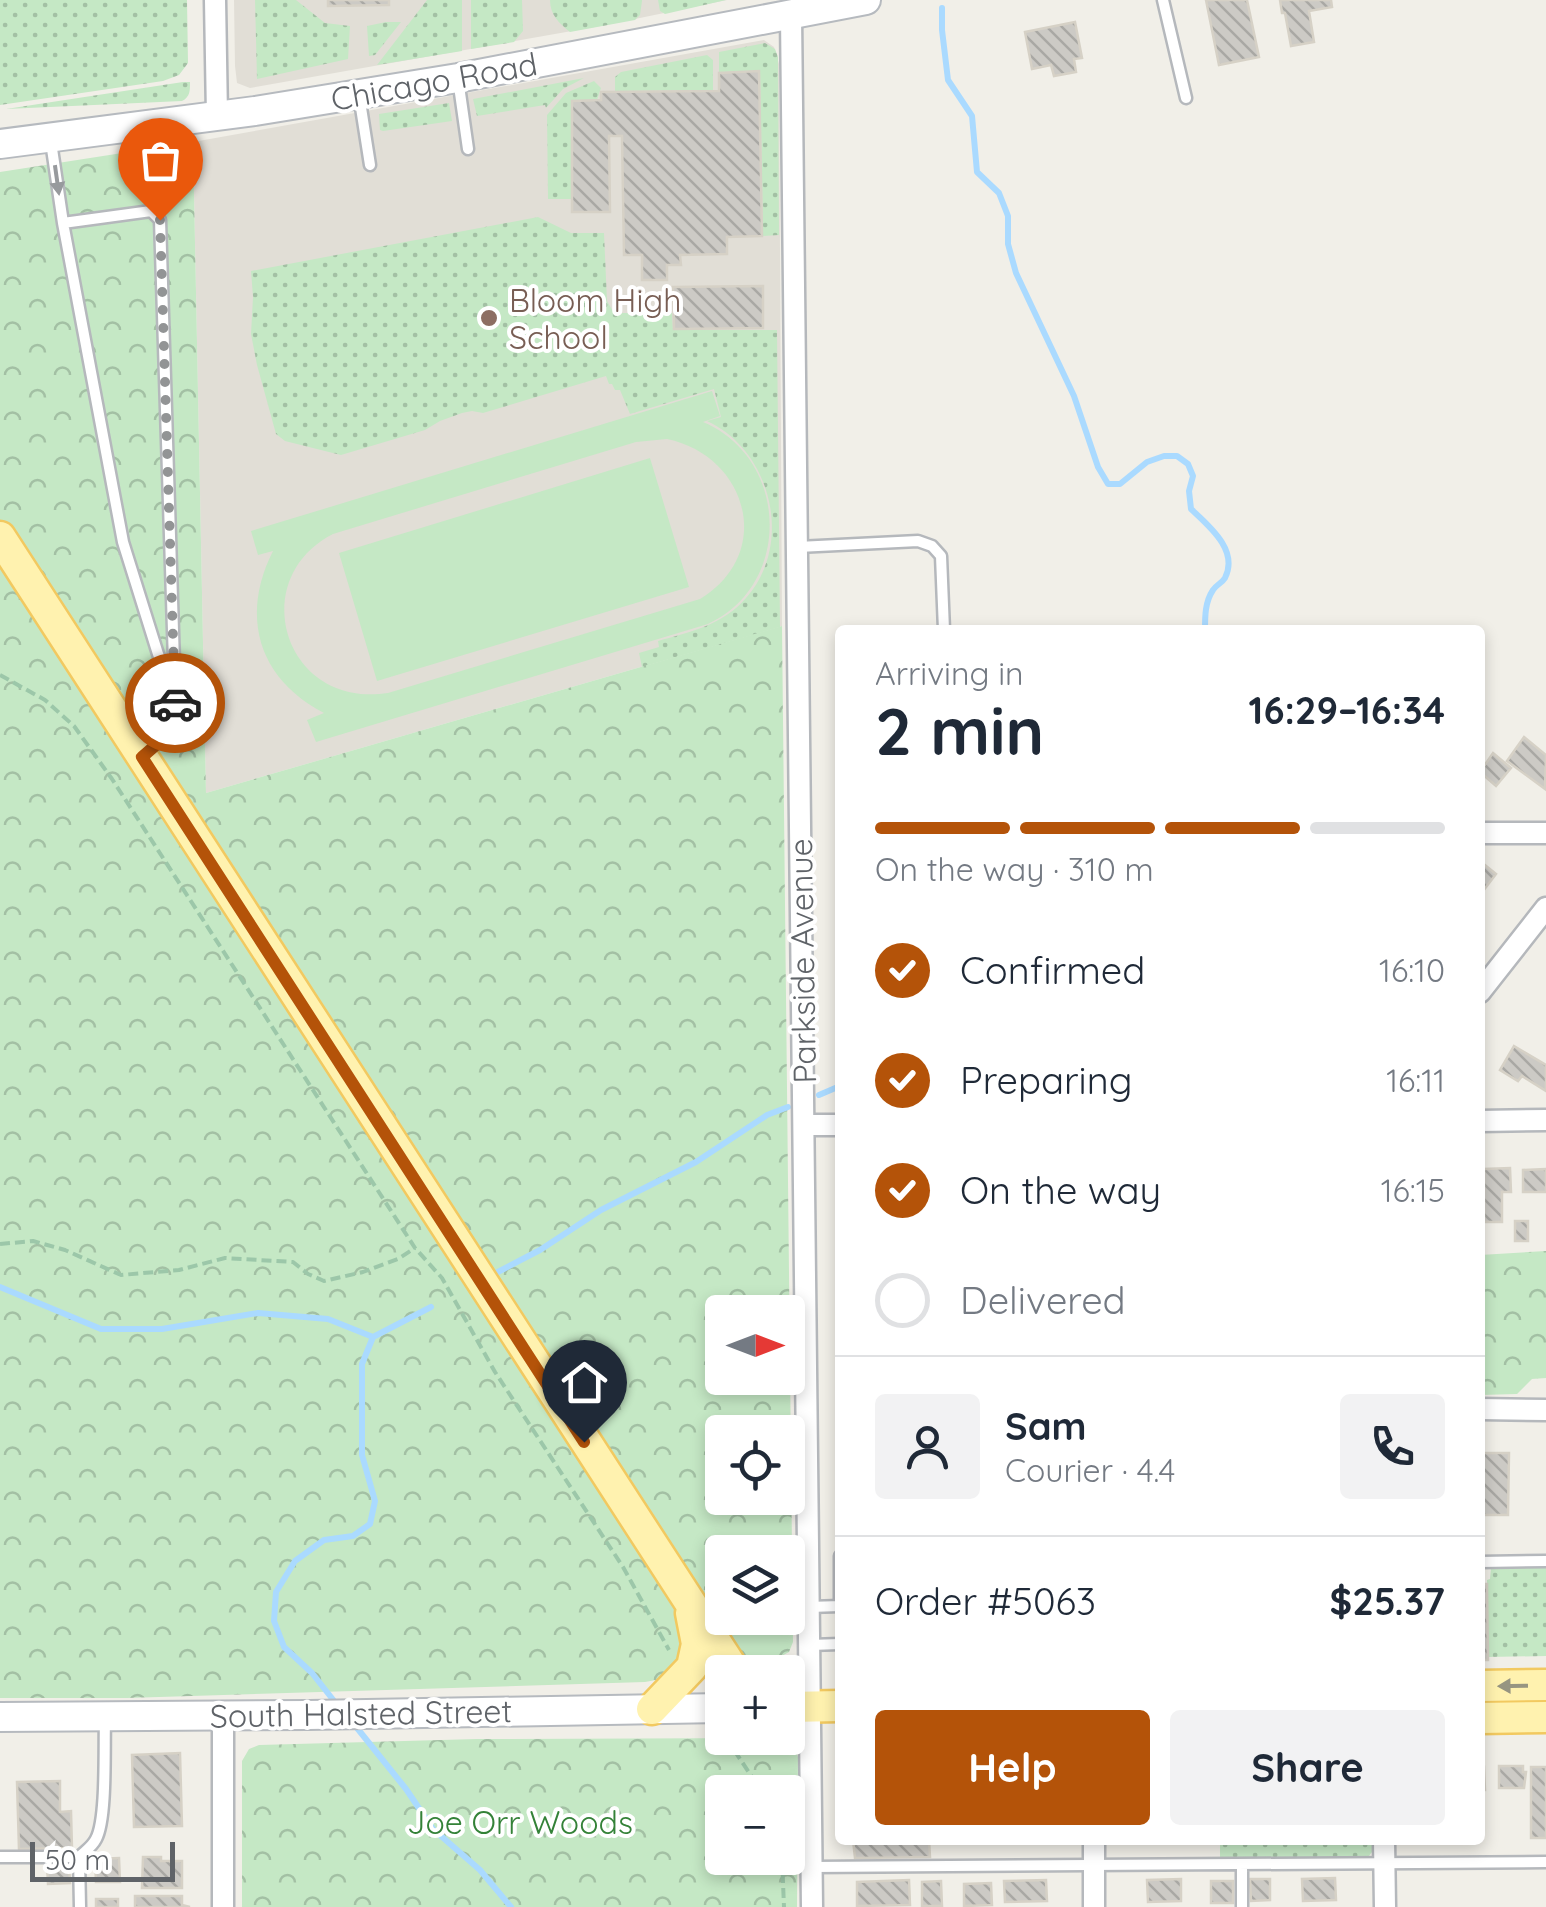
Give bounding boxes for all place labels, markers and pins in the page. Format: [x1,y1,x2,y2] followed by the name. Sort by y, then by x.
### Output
[118,118,203,221] pin
[509,280,681,357] place label: Bloom High School
[478,307,500,329] marker: Bloom High School
[542,1340,627,1443] pin

